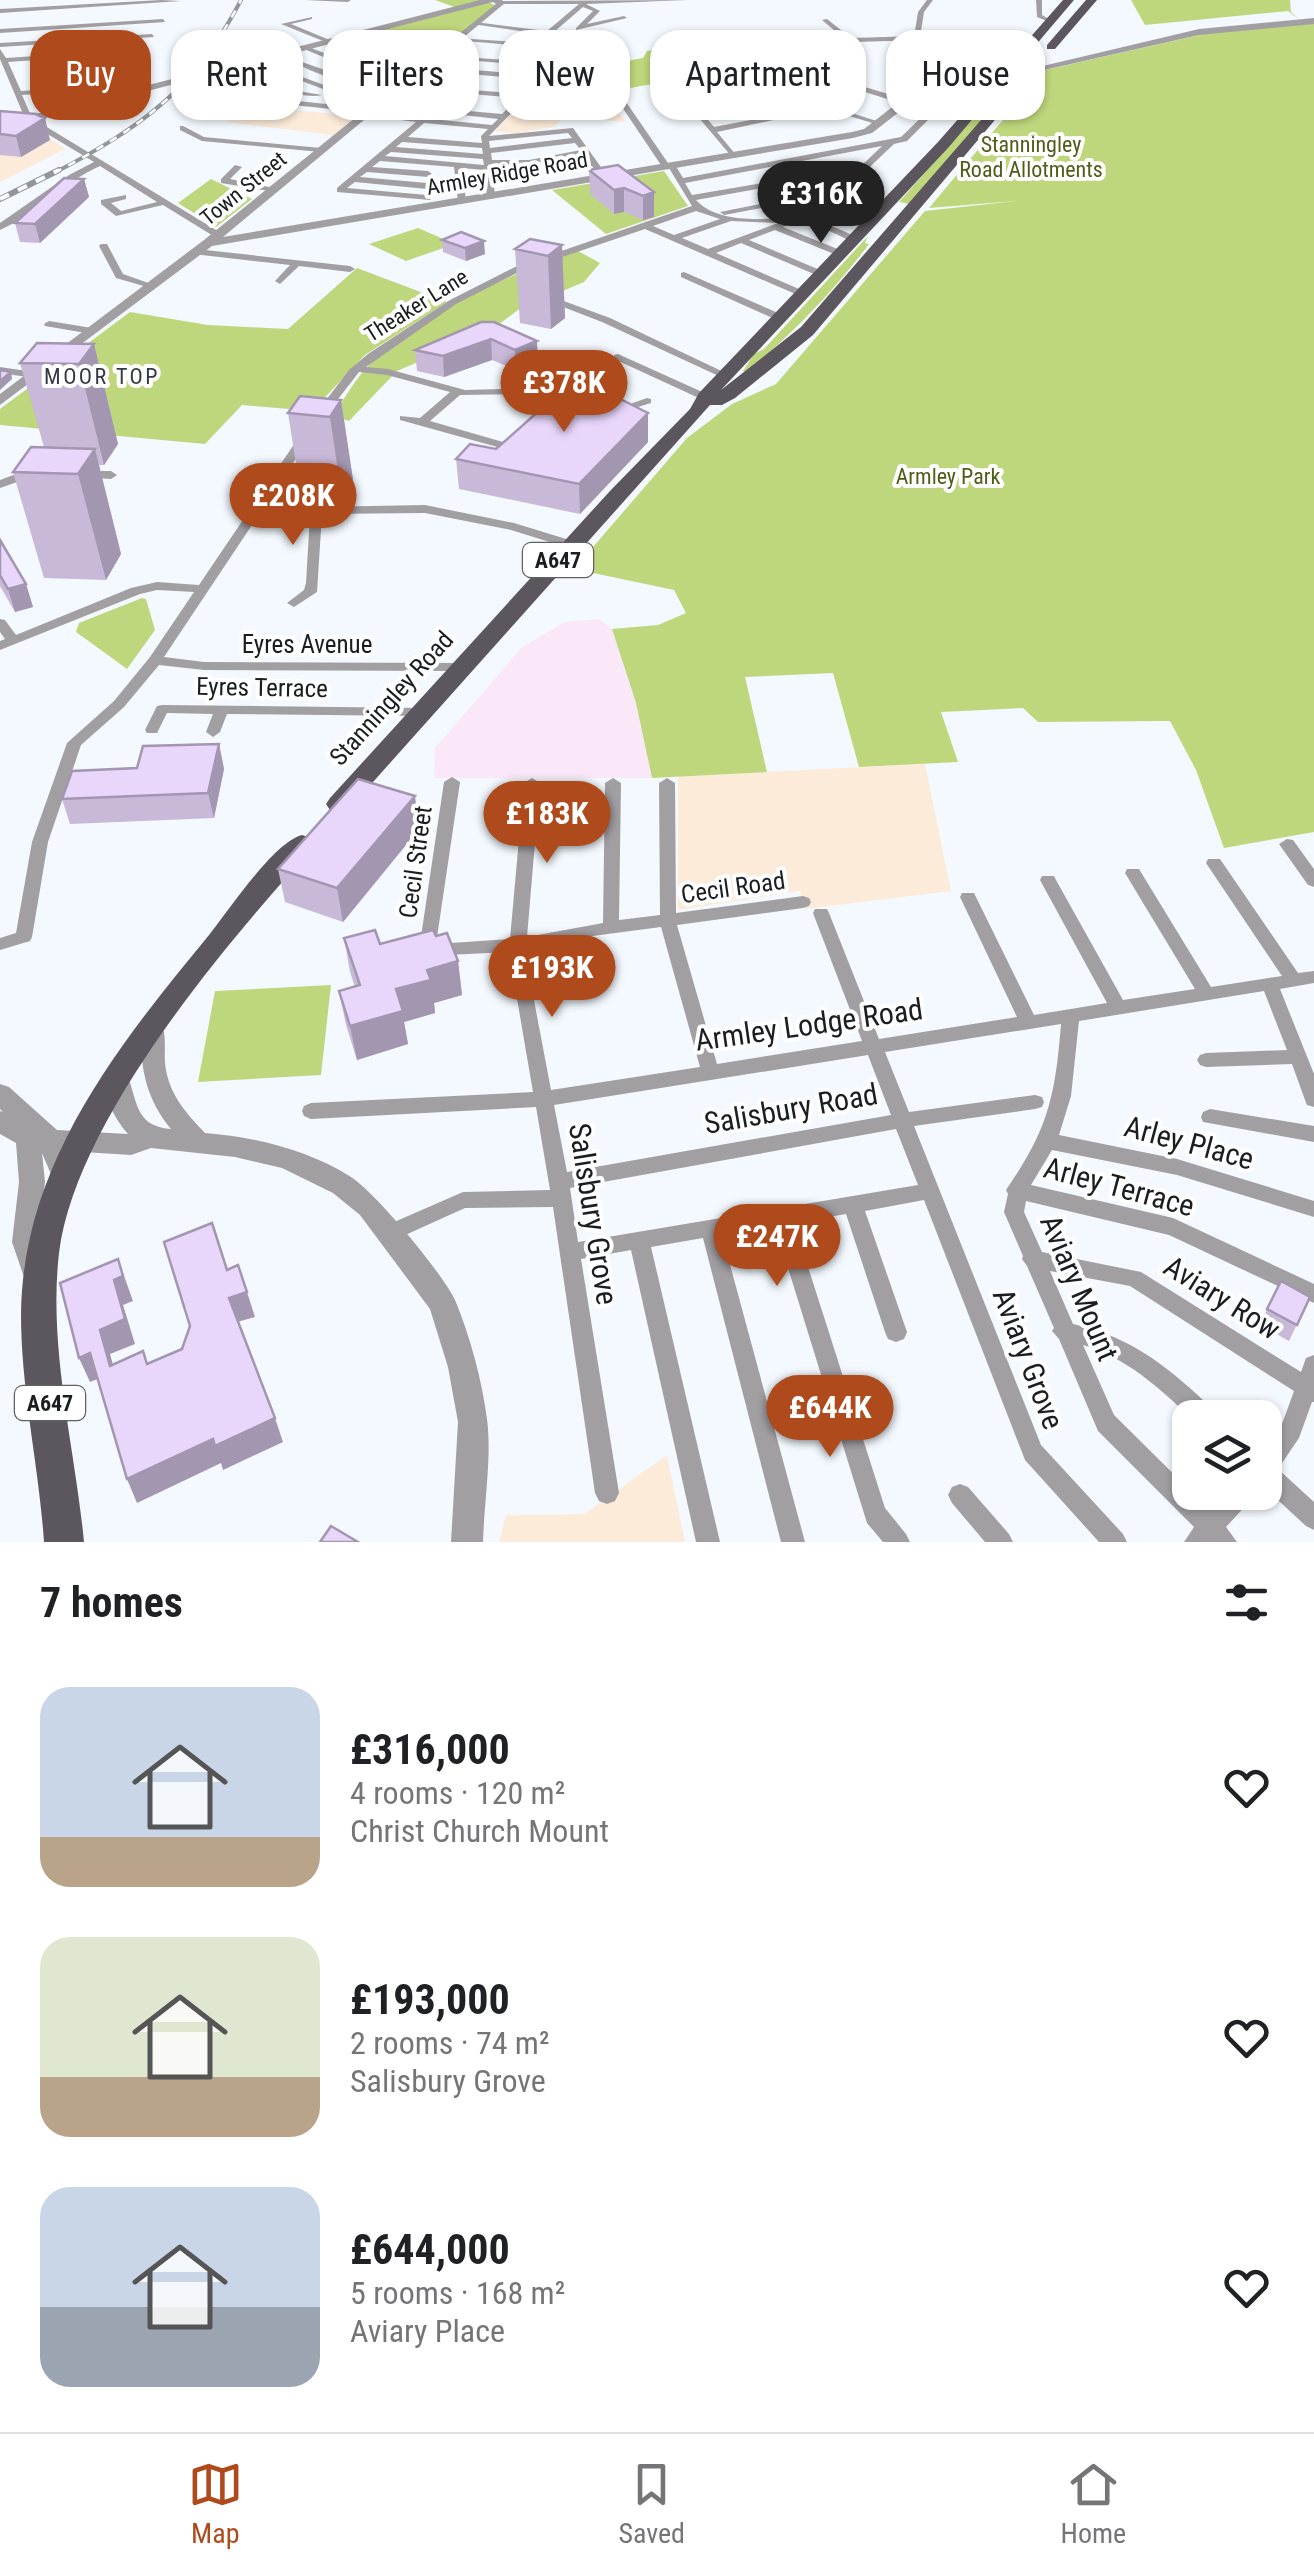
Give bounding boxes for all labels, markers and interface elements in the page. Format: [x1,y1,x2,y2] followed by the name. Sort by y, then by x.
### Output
[30,30,151,120] chip: Buy
[171,30,303,120] chip: Rent
[323,30,479,120] chip: Filters
[499,30,630,120] chip: New
[650,30,866,120] chip: Apartment
[886,30,1045,120] chip: House
[959,132,1103,182] park label: Stanningley Road Allotments
[195,146,291,231] street label: Town Street
[424,147,590,200] street label: Armley Ridge Road
[751,161,891,246] pin: £316K
[780,174,862,212] text: £316K
[360,264,472,347] street label: Theaker Lane
[494,350,634,435] pin: £378K
[523,363,605,401] text: £378K
[44,364,160,389] district label: MOOR TOP
[223,463,363,548] pin: £208K
[896,464,1000,489] park label: Armley Park
[252,476,334,514] text: £208K
[523,543,593,577] road number: A647
[324,625,459,771] street label: Stanningley Road
[242,630,372,659] street label: Eyres Avenue
[196,672,328,703] street label: Eyres Terrace
[477,781,617,866] pin: £183K
[506,794,588,832] text: £183K
[393,804,438,920] street label: Cecil Street
[679,866,787,909] street label: Cecil Road
[482,935,622,1020] pin: £193K
[511,948,593,986] text: £193K
[693,991,925,1058] street label: Armley Lodge Road
[701,1076,880,1141] street label: Salisbury Road
[1121,1108,1258,1177] street label: Arley Place
[562,1121,625,1307] street label: Salisbury Grove
[1040,1150,1198,1223] street label: Arley Terrace
[707,1204,847,1289] pin: £247K
[1033,1210,1126,1366] street label: Aviary Mount
[736,1217,818,1255] text: £247K
[1158,1248,1287,1347] street label: Aviary Row
[986,1284,1071,1434] street label: Aviary Grove
[760,1375,900,1460] pin: £644K
[15,1386,85,1420] road number: A647
[789,1388,871,1426] text: £644K
[1172,1400,1282,1510] map controls
[1172,1400,1282,1510] button: layers
[1219,1575,1274,1630] icon: filters
[40,1578,183,1627] text: 7 homes
[350,1725,510,1774] text: £316,000
[120,1727,240,1847] icon: home
[1219,1760,1274,1815] icon: heart
[350,1774,565,1812] text: 4 rooms · 120 m²
[350,1812,609,1850] text: Christ Church Mount
[350,1975,510,2024] text: £193,000
[120,1977,240,2097] icon: home
[1219,2010,1274,2065] icon: heart
[350,2024,549,2062] text: 2 rooms · 74 m²
[350,2062,546,2100] text: Salisbury Grove
[350,2225,510,2274] text: £644,000
[120,2227,240,2347] icon: home
[1219,2260,1274,2315] icon: heart
[350,2274,565,2312] text: 5 rooms · 168 m²
[350,2312,505,2350] text: Aviary Place
[188,2457,243,2550] tab: Map
[618,2457,685,2550] tab: Saved
[1061,2457,1126,2550] tab: Home

